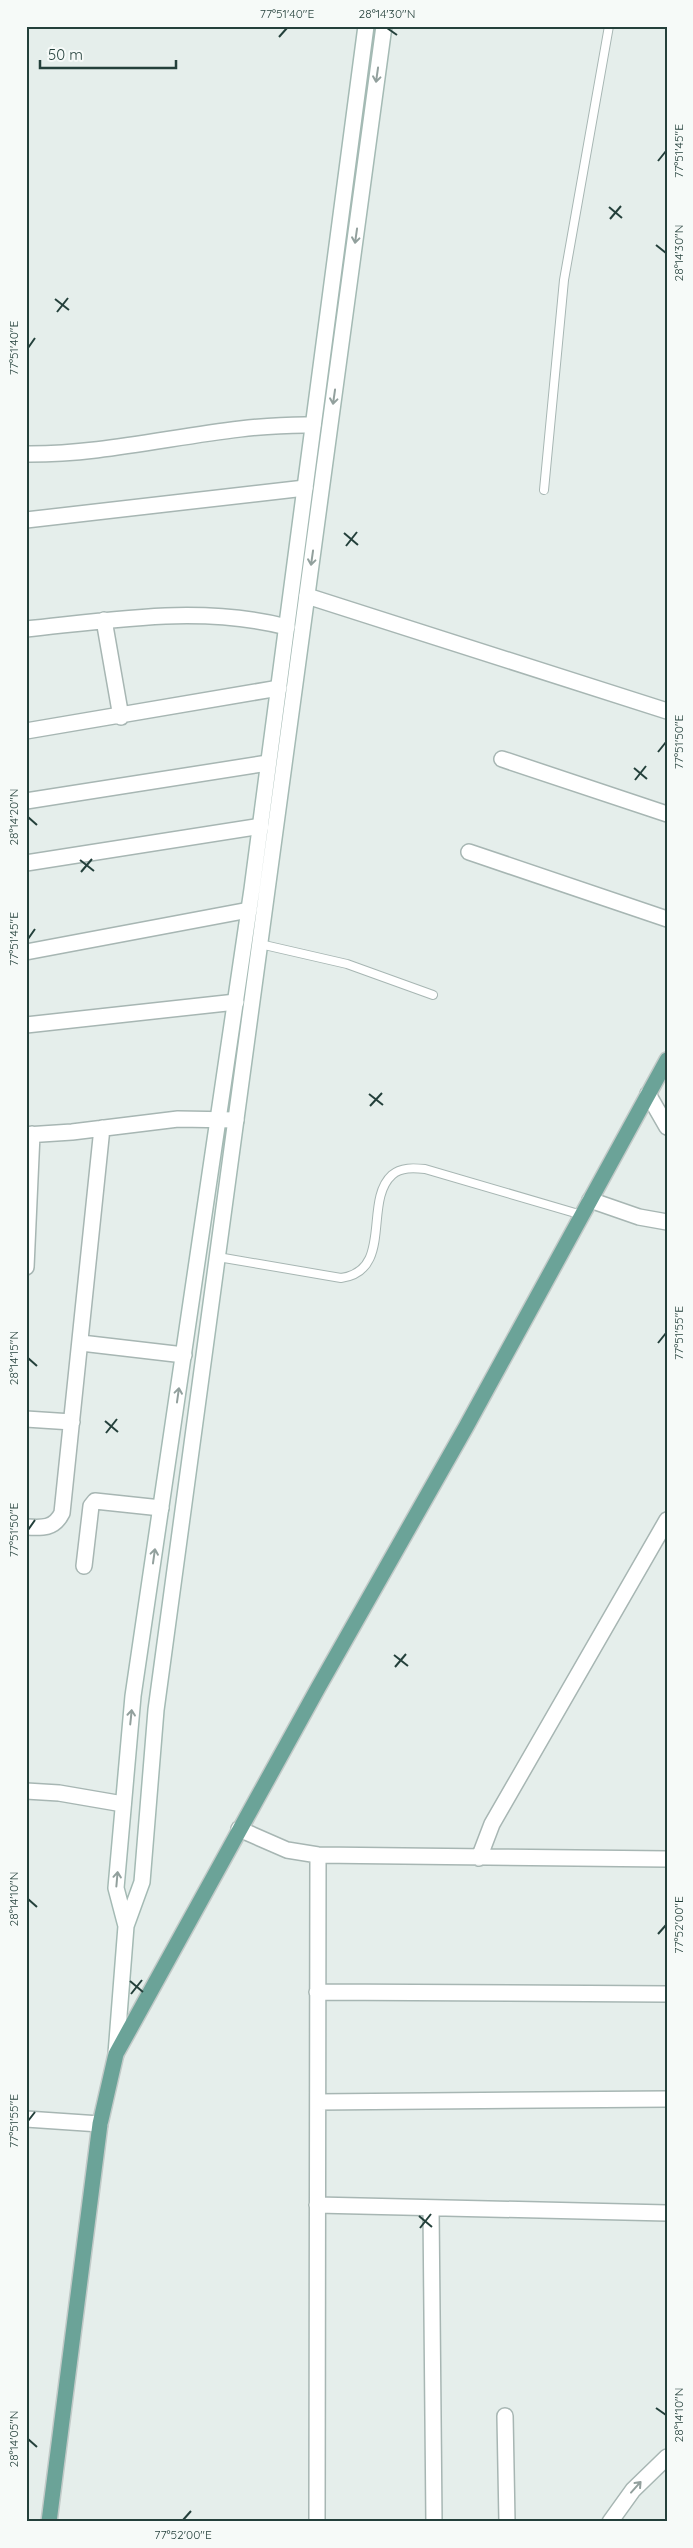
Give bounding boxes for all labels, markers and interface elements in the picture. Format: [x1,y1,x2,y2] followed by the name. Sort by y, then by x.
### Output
[260,6,314,21] text: 77°51'40"E
[359,6,415,21] text: 28°14'30"N
[40,38,176,70] scale bar
[48,45,83,64] text: 50 m
[372,66,382,82] one-way arrow
[671,124,686,178] text: 77°51'45"E
[671,225,686,281] text: 28°14'30"N
[351,227,361,243] one-way arrow
[6,321,21,375] text: 77°51'40"E
[329,388,339,404] one-way arrow
[307,549,317,565] one-way arrow
[671,714,686,769] text: 77°51'50"E
[6,788,21,846] text: 28°14'20"N
[6,912,21,966] text: 77°51'45"E
[671,1306,686,1360] text: 77°51'55"E
[6,1331,21,1385] text: 28°14'15"N
[173,1388,183,1404] one-way arrow
[6,1502,21,1557] text: 77°51'50"E
[149,1548,159,1564] one-way arrow
[126,1709,136,1725] one-way arrow
[112,1871,121,1887] one-way arrow
[6,1872,21,1926] text: 28°14'10"N
[671,1896,686,1954] text: 77°52'00"E
[6,2094,21,2148] text: 77°51'55"E
[671,2388,686,2442] text: 28°14'10"N
[6,2410,21,2468] text: 28°14'05"N
[630,2481,642,2494] one-way arrow
[154,2527,212,2542] text: 77°52'00"E

